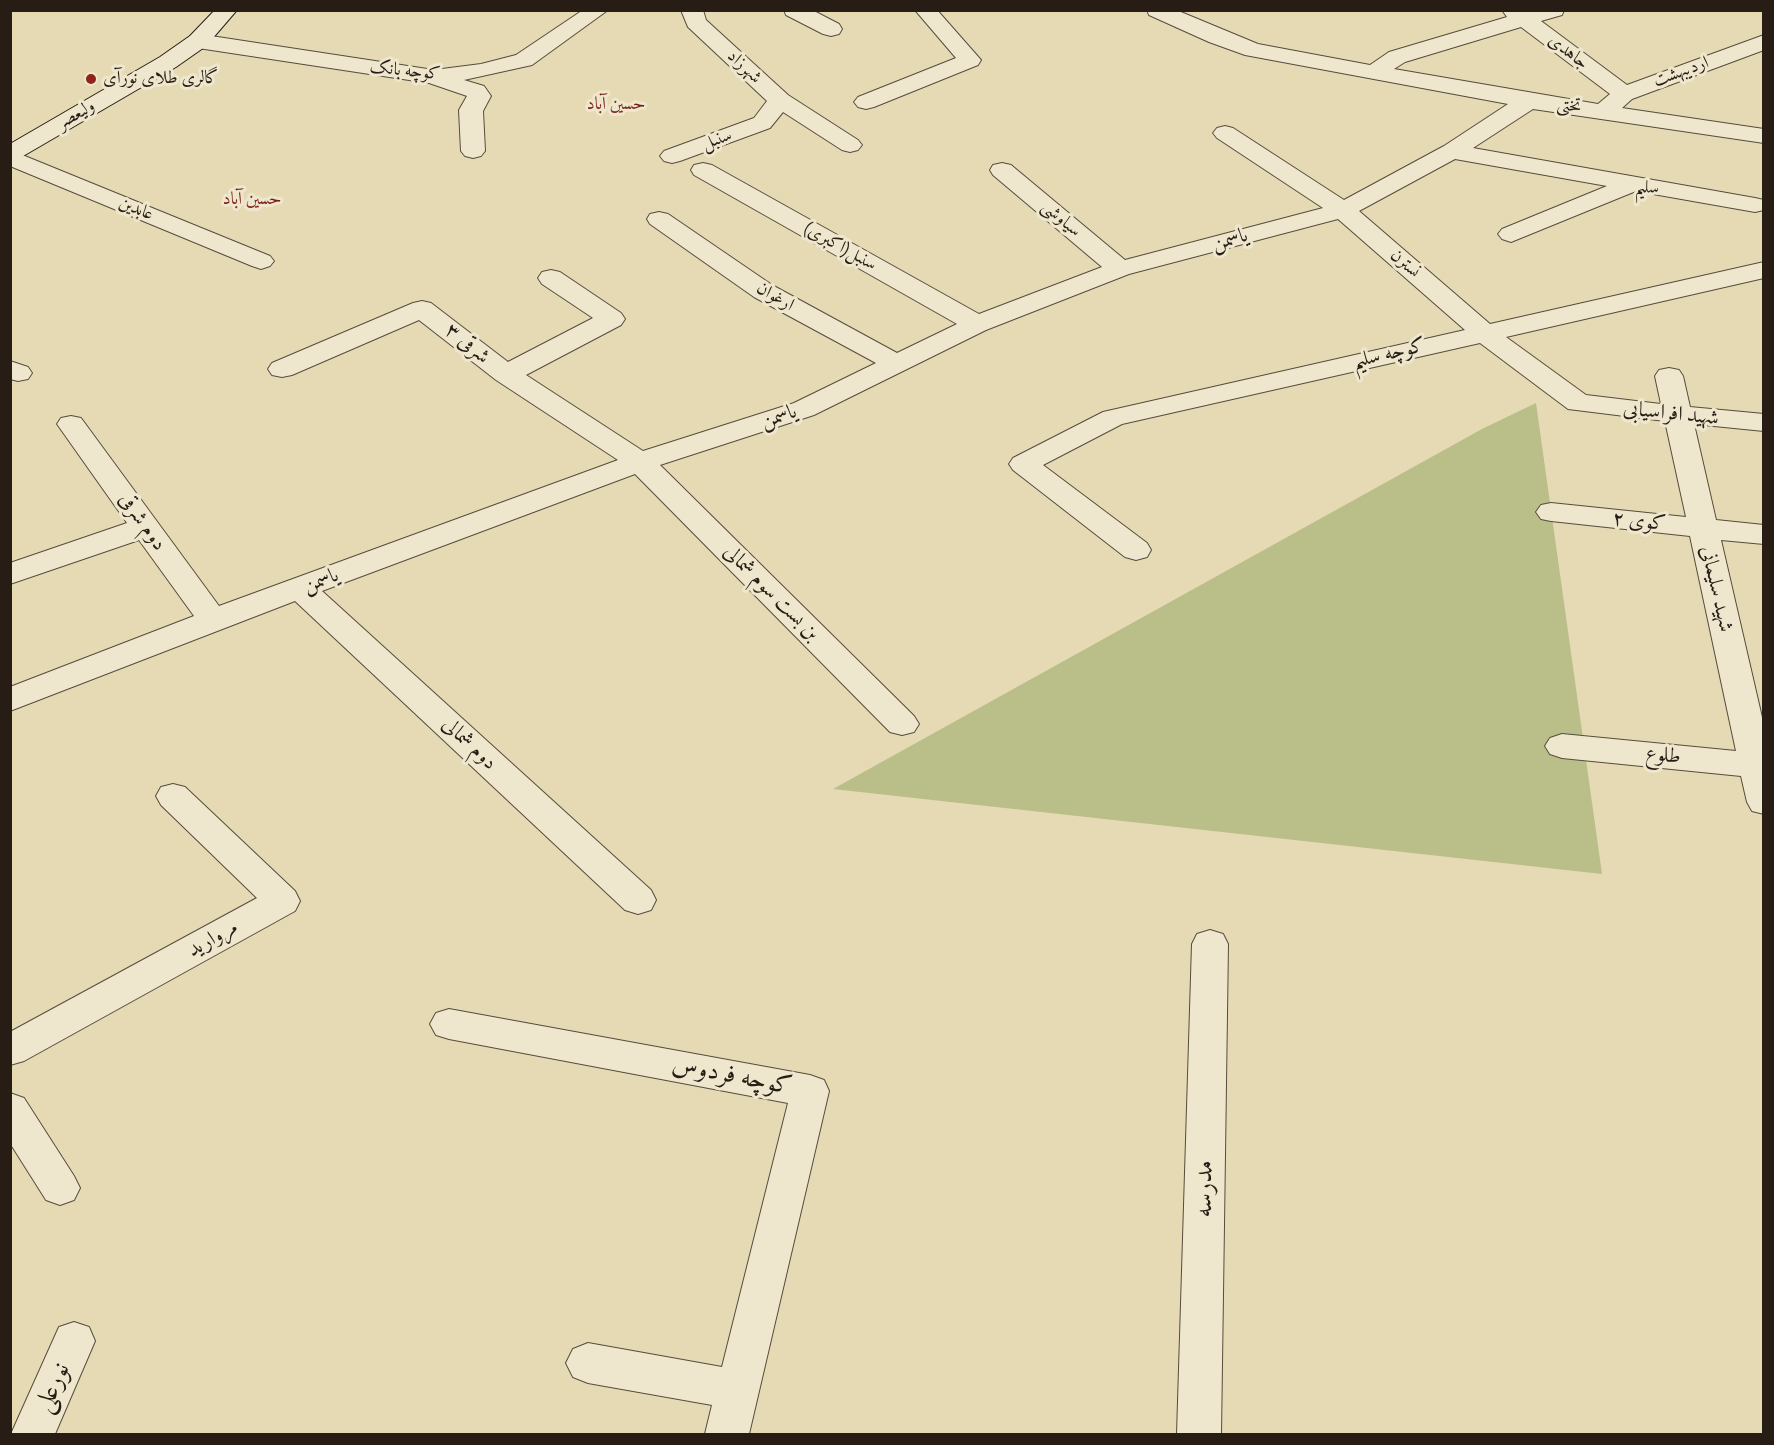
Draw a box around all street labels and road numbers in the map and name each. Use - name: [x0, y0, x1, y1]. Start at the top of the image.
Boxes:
- street label: جاهدی: [1543, 30, 1593, 74]
- street label: شهرزاد: [722, 46, 766, 88]
- street label: اردیبهشت: [1650, 52, 1712, 92]
- street label: کوچه بانک: [369, 57, 441, 85]
- street label: تختی: [1555, 94, 1583, 118]
- street label: ولیعصر: [53, 96, 99, 134]
- street label: سنبل: [699, 125, 735, 155]
- street label: سلیم: [1634, 176, 1660, 200]
- street label: عابدین: [115, 192, 157, 226]
- street label: سیاوشی: [1037, 196, 1085, 242]
- street label: سنبل(اکبری): [800, 218, 880, 276]
- street label: یاسمن: [1209, 223, 1251, 257]
- street label: نسترن: [1385, 245, 1425, 283]
- street label: ارغوان: [752, 278, 798, 316]
- street label: ۳ شرقی: [439, 318, 495, 370]
- street label: کوچه سلیم: [1350, 333, 1428, 375]
- street label: شهید افراسیابی: [1622, 396, 1720, 432]
- street label: یاسمن: [758, 399, 800, 435]
- street label: دوم شرقی: [113, 488, 171, 556]
- street label: کوی ۲: [1611, 507, 1667, 537]
- street label: بن بست سوم شمالی: [718, 540, 824, 646]
- street label: شهید سلیمانی: [1694, 544, 1738, 634]
- street label: یاسمن: [300, 563, 342, 599]
- street label: دوم شمالی: [436, 712, 502, 776]
- street label: طلوع: [1644, 742, 1682, 770]
- street label: مروارید: [183, 915, 243, 963]
- street label: کوچه فردوس: [669, 1049, 795, 1103]
- street label: مدرسه: [1189, 1160, 1221, 1218]
- street label: نورعلی: [28, 1358, 78, 1418]

